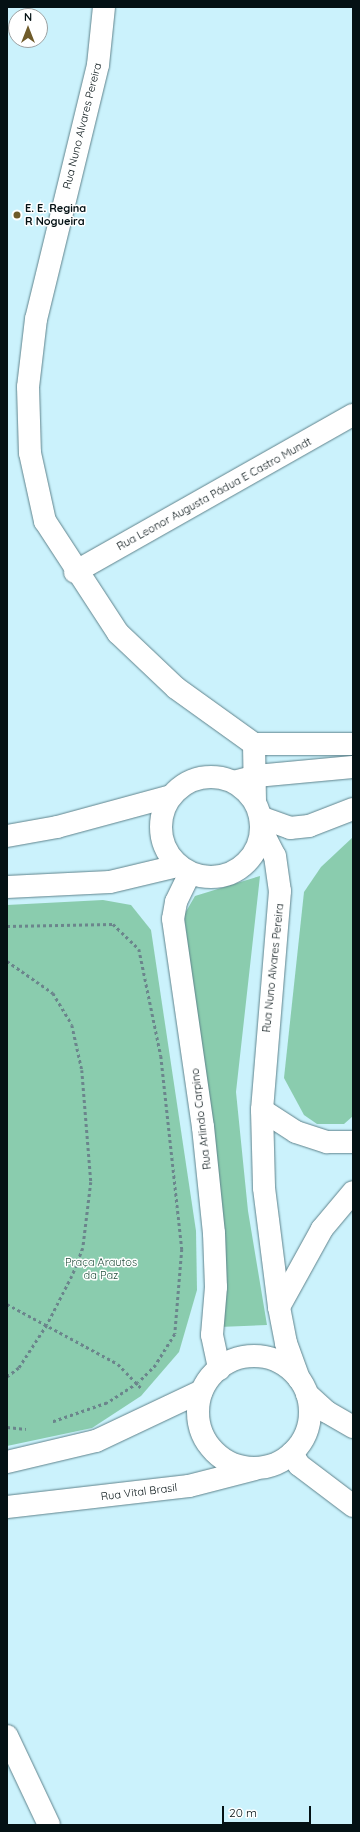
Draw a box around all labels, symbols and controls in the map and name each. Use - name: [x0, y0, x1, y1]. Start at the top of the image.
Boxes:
- north arrow: [8, 8, 48, 48]
- text: N: [24, 10, 32, 24]
- street label: Rua Nuno Alvares Pereira: [60, 62, 104, 190]
- place label: E. E. Regina R Nogueira: [25, 202, 86, 228]
- marker: E. E. Regina R Nogueira: [12, 210, 22, 220]
- street label: Rua Leonor Augusta Pádua E Castro Mundt: [114, 435, 314, 553]
- street label: Rua Nuno Alvares Pereira: [260, 903, 286, 1033]
- street label: Rua Arlindo Carpino: [188, 1067, 214, 1171]
- park label: Praça Arautos da Paz: [65, 1256, 137, 1282]
- street label: Rua Vital Brasil: [100, 1481, 178, 1503]
- scale bar: [224, 1798, 313, 1824]
- text: 20 m: [229, 1805, 257, 1820]

